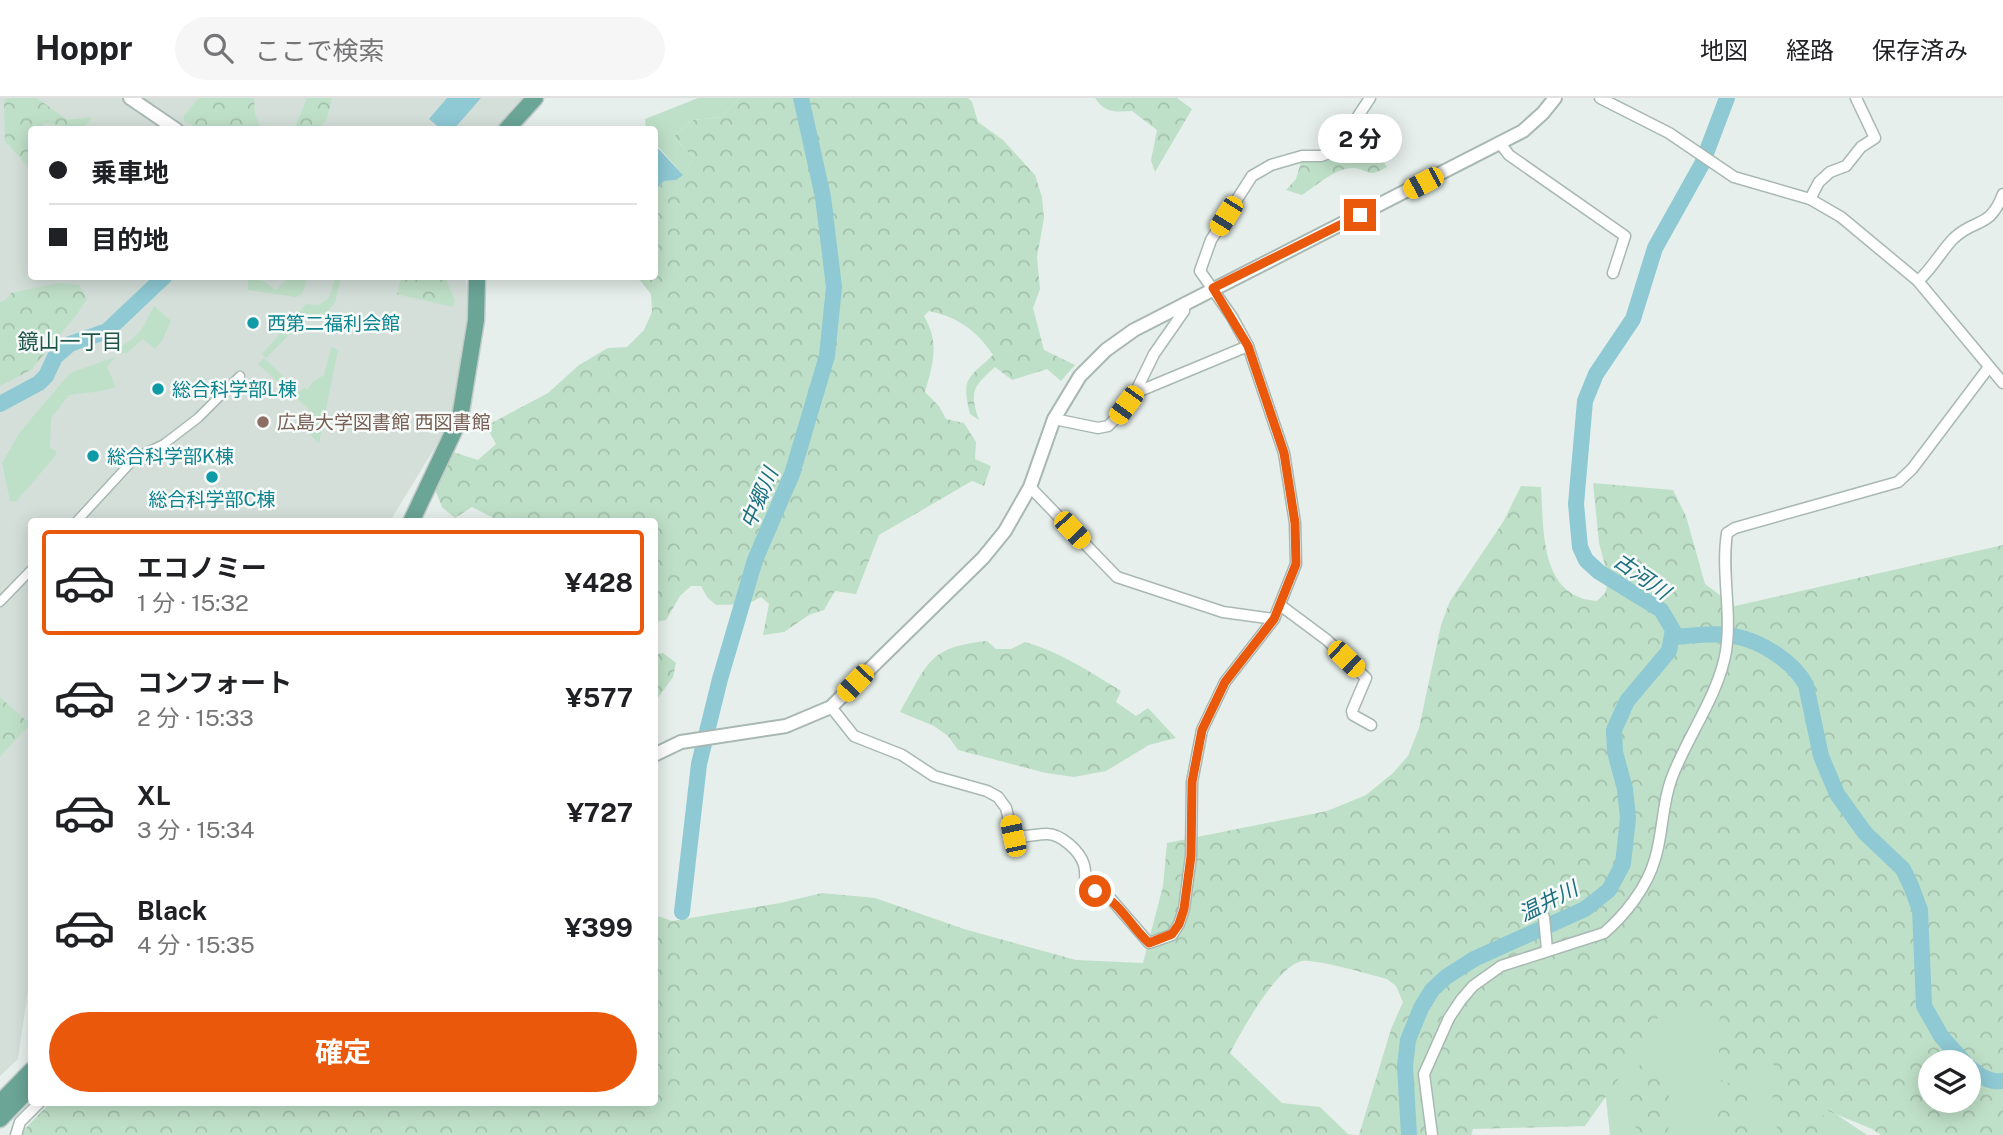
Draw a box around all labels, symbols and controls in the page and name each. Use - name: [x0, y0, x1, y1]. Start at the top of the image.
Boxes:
- search box: [175, 17, 665, 80]
- text: Hoppr: [35, 29, 133, 67]
- icon: search: [199, 29, 237, 67]
- text: ここで検索: [255, 35, 385, 66]
- text: 地図: [1700, 36, 1748, 64]
- text: 経路: [1786, 36, 1834, 64]
- text: 保存済み: [1872, 36, 1968, 64]
- callout: 2 分: [1318, 114, 1402, 162]
- text: 2 分: [1339, 125, 1381, 152]
- text: 乗車地: [91, 157, 169, 188]
- car: [1400, 164, 1447, 202]
- car: [1206, 193, 1247, 239]
- route end: [1344, 199, 1376, 231]
- text: 目的地: [91, 224, 169, 255]
- place label: 西第二福利会館: [267, 312, 400, 334]
- marker: 西第二福利会館: [245, 315, 261, 331]
- district label: 鏡山一丁目: [18, 329, 123, 354]
- place label: 総合科学部L棟: [172, 378, 297, 400]
- marker: 総合科学部L棟: [150, 381, 166, 397]
- car: [1106, 382, 1147, 428]
- place label: 広島大学図書館 西図書館: [277, 411, 491, 433]
- marker: 広島大学図書館 西図書館: [255, 414, 271, 430]
- place label: 総合科学部K棟: [107, 445, 234, 467]
- marker: 総合科学部K棟: [85, 448, 101, 464]
- water label: 中郷川: [735, 462, 784, 532]
- marker: 総合科学部C棟: [204, 469, 220, 485]
- place label: 総合科学部C棟: [148, 488, 276, 510]
- car: [1050, 507, 1095, 553]
- water label: 古河川: [1609, 548, 1677, 605]
- icon: car: [53, 551, 116, 614]
- text: エコノミー: [137, 552, 267, 583]
- text: ¥428: [565, 567, 633, 598]
- text: 1 分 · 15:32: [137, 589, 249, 616]
- car: [1324, 637, 1369, 681]
- car: [833, 661, 878, 705]
- icon: car: [53, 666, 116, 729]
- text: コンフォート: [137, 667, 292, 698]
- text: ¥577: [566, 682, 633, 713]
- text: 2 分 · 15:33: [137, 704, 254, 731]
- text: XL: [137, 780, 171, 811]
- icon: car: [53, 781, 116, 844]
- text: ¥727: [567, 797, 633, 828]
- car: [999, 813, 1028, 859]
- text: 3 分 · 15:34: [137, 816, 255, 843]
- route start: [1079, 875, 1111, 907]
- water label: 温井川: [1514, 875, 1584, 926]
- text: Black: [137, 895, 207, 926]
- icon: car: [53, 896, 116, 959]
- text: ¥399: [564, 912, 633, 943]
- text: 4 分 · 15:35: [137, 931, 255, 958]
- button: 確定: [49, 1012, 637, 1092]
- map controls: [1918, 1050, 1981, 1113]
- button: layers: [1918, 1050, 1981, 1113]

